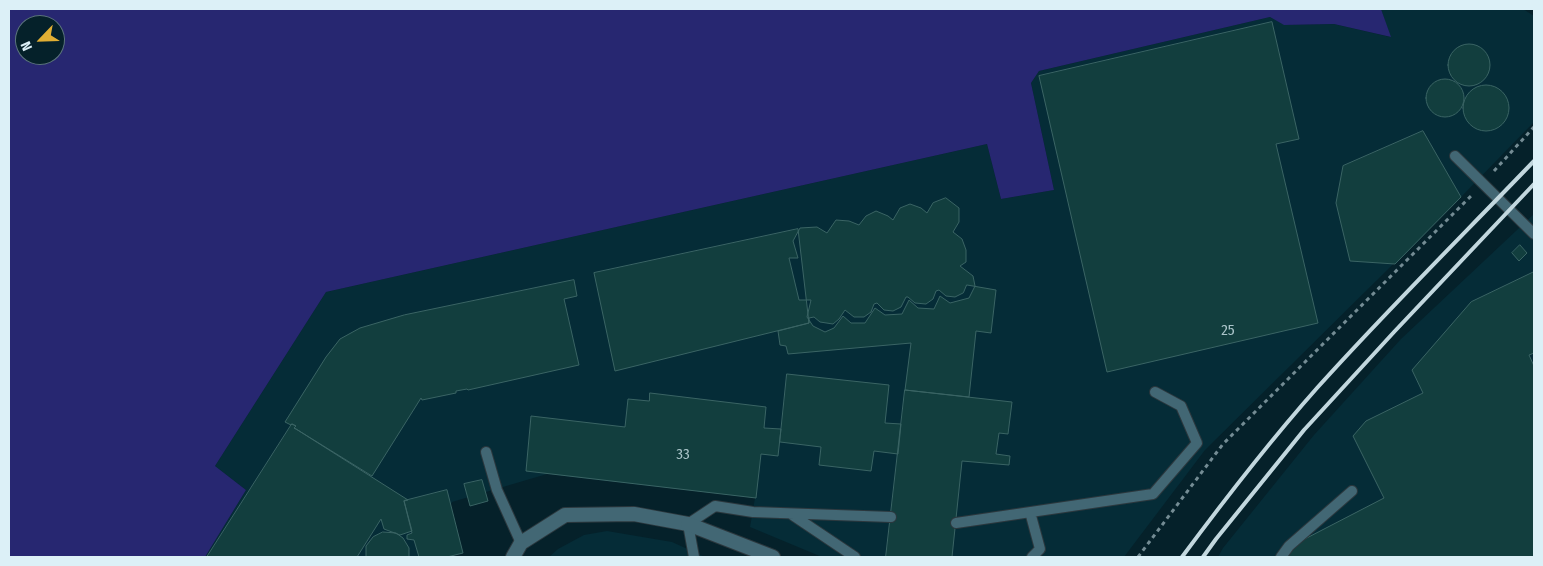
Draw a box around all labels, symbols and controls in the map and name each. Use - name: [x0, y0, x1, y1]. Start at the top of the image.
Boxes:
- north arrow: [15, 15, 65, 65]
- text: N: [17, 39, 36, 53]
- house number: 25: [1221, 322, 1235, 340]
- house number: 33: [676, 446, 690, 464]

